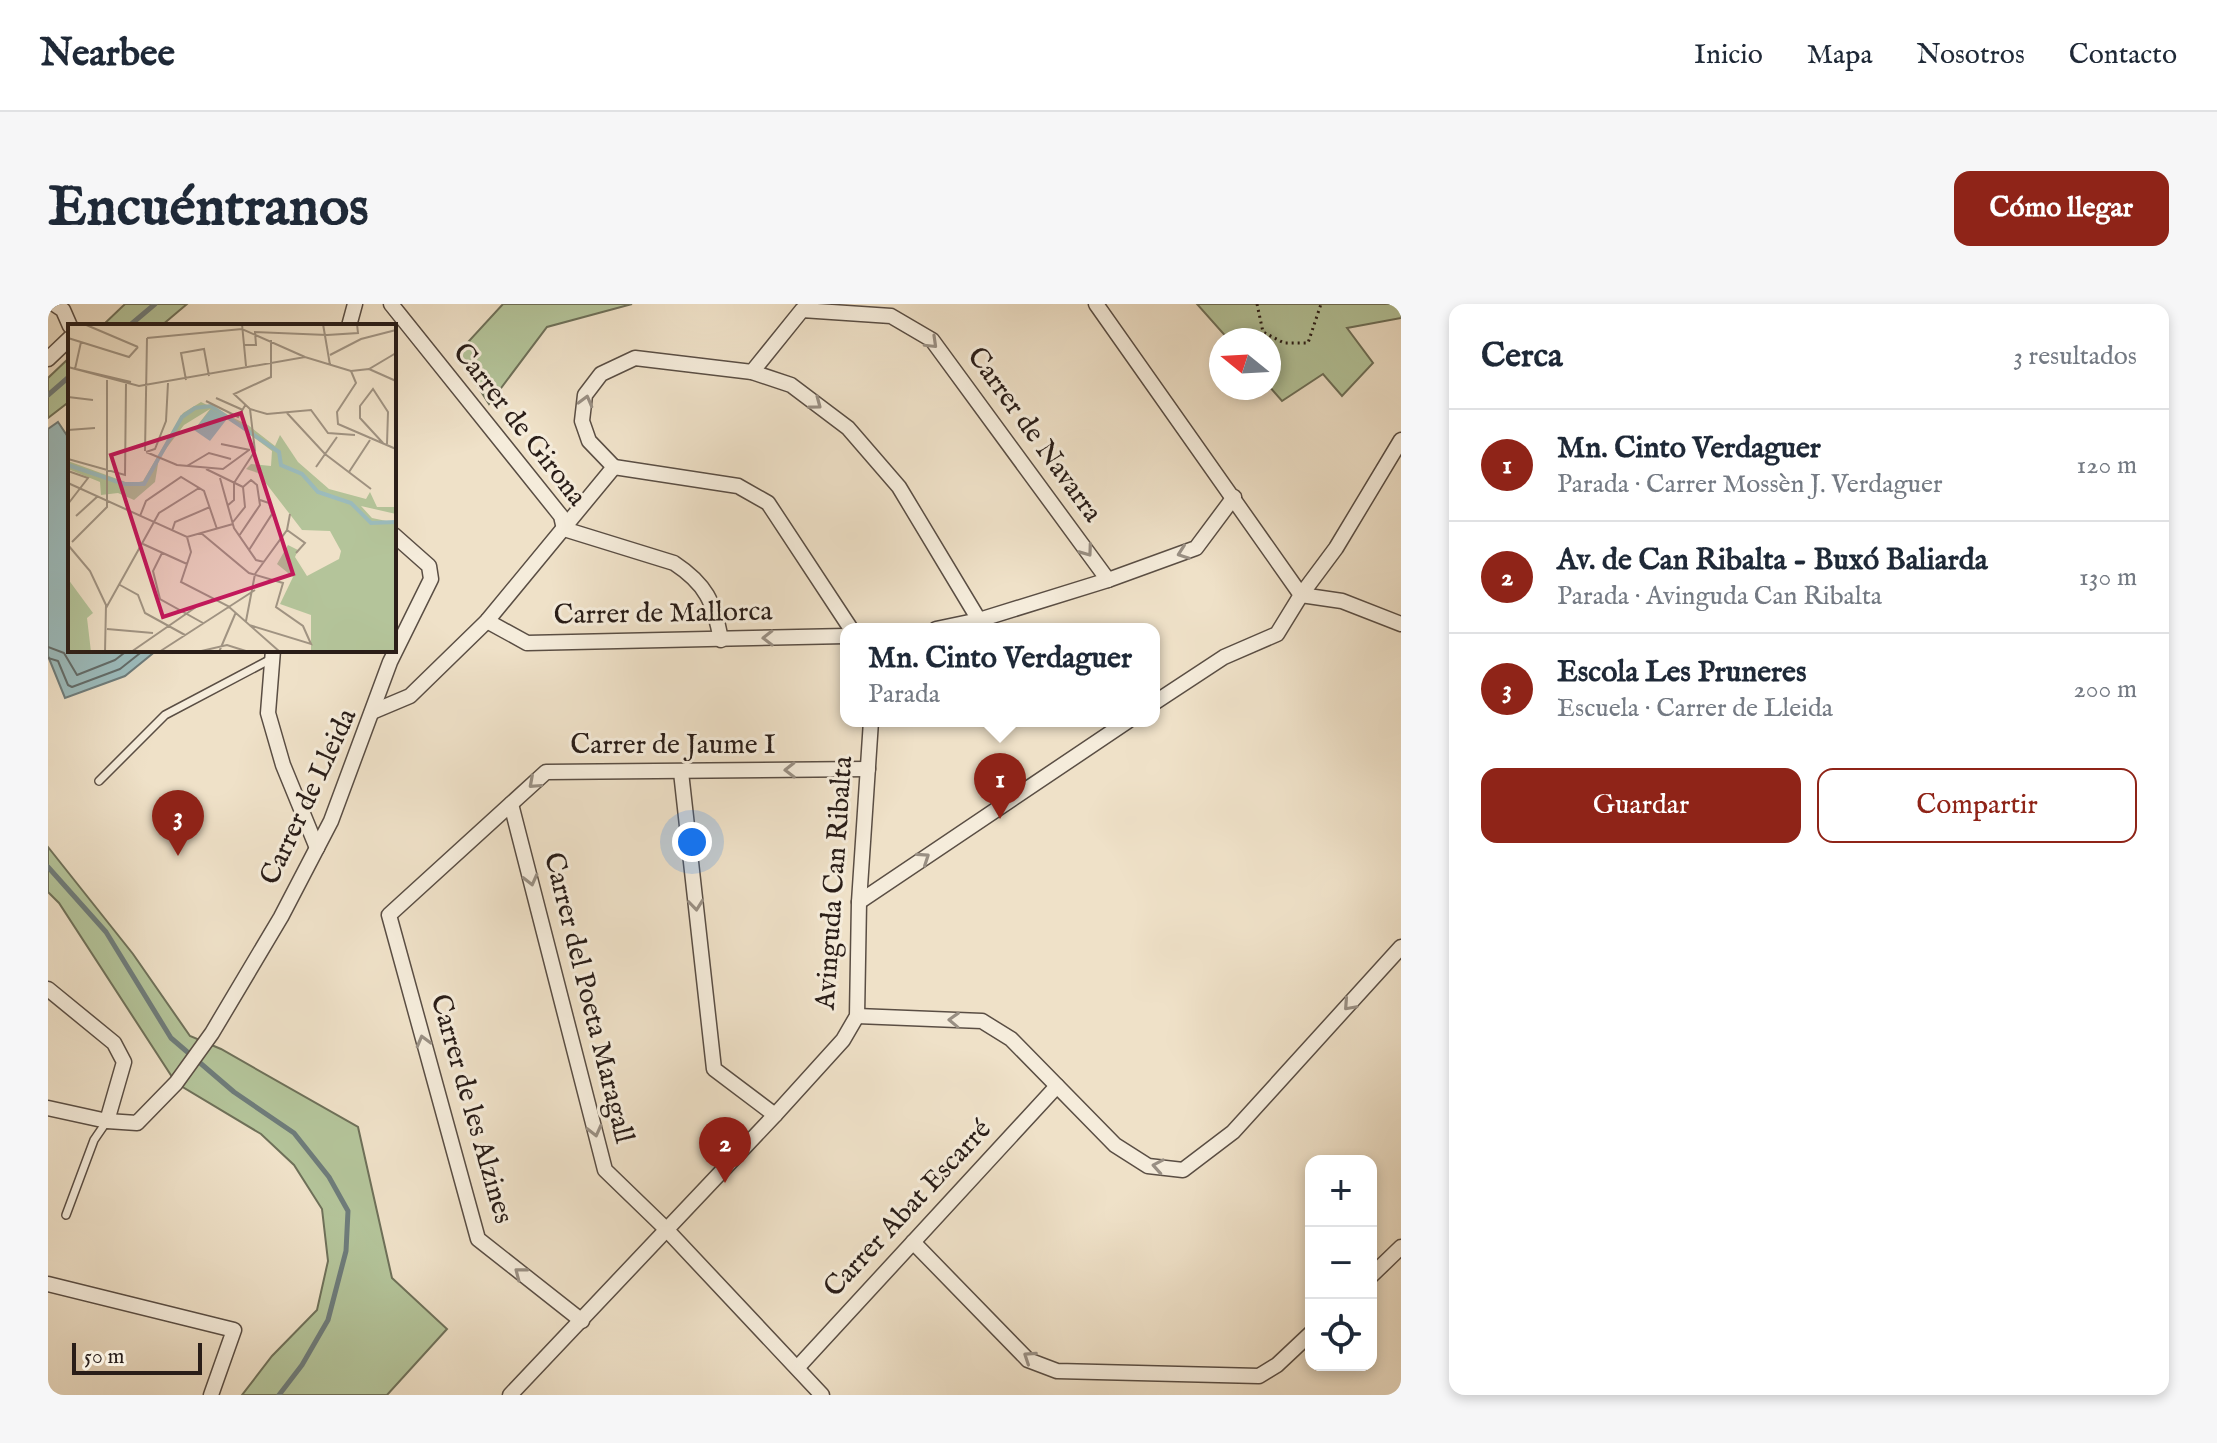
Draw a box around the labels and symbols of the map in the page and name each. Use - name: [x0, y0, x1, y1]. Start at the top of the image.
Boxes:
- inset map: [68, 324, 396, 652]
- north arrow: [1209, 328, 1281, 400]
- one-way arrow: [923, 334, 937, 349]
- street label: Carrer de Girona: [444, 336, 594, 514]
- street label: Carrer de Navarra: [959, 341, 1110, 530]
- one-way arrow: [807, 394, 822, 408]
- one-way arrow: [577, 395, 594, 408]
- one-way arrow: [1077, 543, 1092, 557]
- one-way arrow: [1176, 543, 1190, 560]
- street label: Carrer de Mallorca: [553, 595, 774, 633]
- one-way arrow: [761, 630, 774, 647]
- street label: Carrer de Lleida: [253, 702, 365, 891]
- street label: Carrer de Jaume I: [570, 728, 776, 763]
- pin: 1: [974, 753, 1026, 819]
- street label: Avinguda Can Ribalta: [809, 754, 861, 1012]
- one-way arrow: [783, 762, 796, 779]
- one-way arrow: [529, 774, 544, 788]
- pin: 3: [152, 790, 204, 856]
- your location: [672, 822, 712, 862]
- street label: Carrer del Poeta Maragall: [535, 849, 641, 1147]
- one-way arrow: [916, 853, 930, 868]
- one-way arrow: [521, 872, 538, 886]
- one-way arrow: [687, 899, 704, 912]
- street label: Carrer de les Alzines: [422, 990, 520, 1228]
- one-way arrow: [1344, 995, 1358, 1010]
- one-way arrow: [947, 1011, 960, 1028]
- one-way arrow: [416, 1034, 433, 1048]
- street label: Carrer Abat Escarré: [817, 1113, 999, 1305]
- pin: 2: [699, 1117, 751, 1183]
- one-way arrow: [586, 1124, 603, 1138]
- one-way arrow: [1151, 1158, 1165, 1175]
- one-way arrow: [514, 1268, 529, 1282]
- scale bar: [72, 1339, 202, 1375]
- one-way arrow: [1023, 1352, 1037, 1367]

